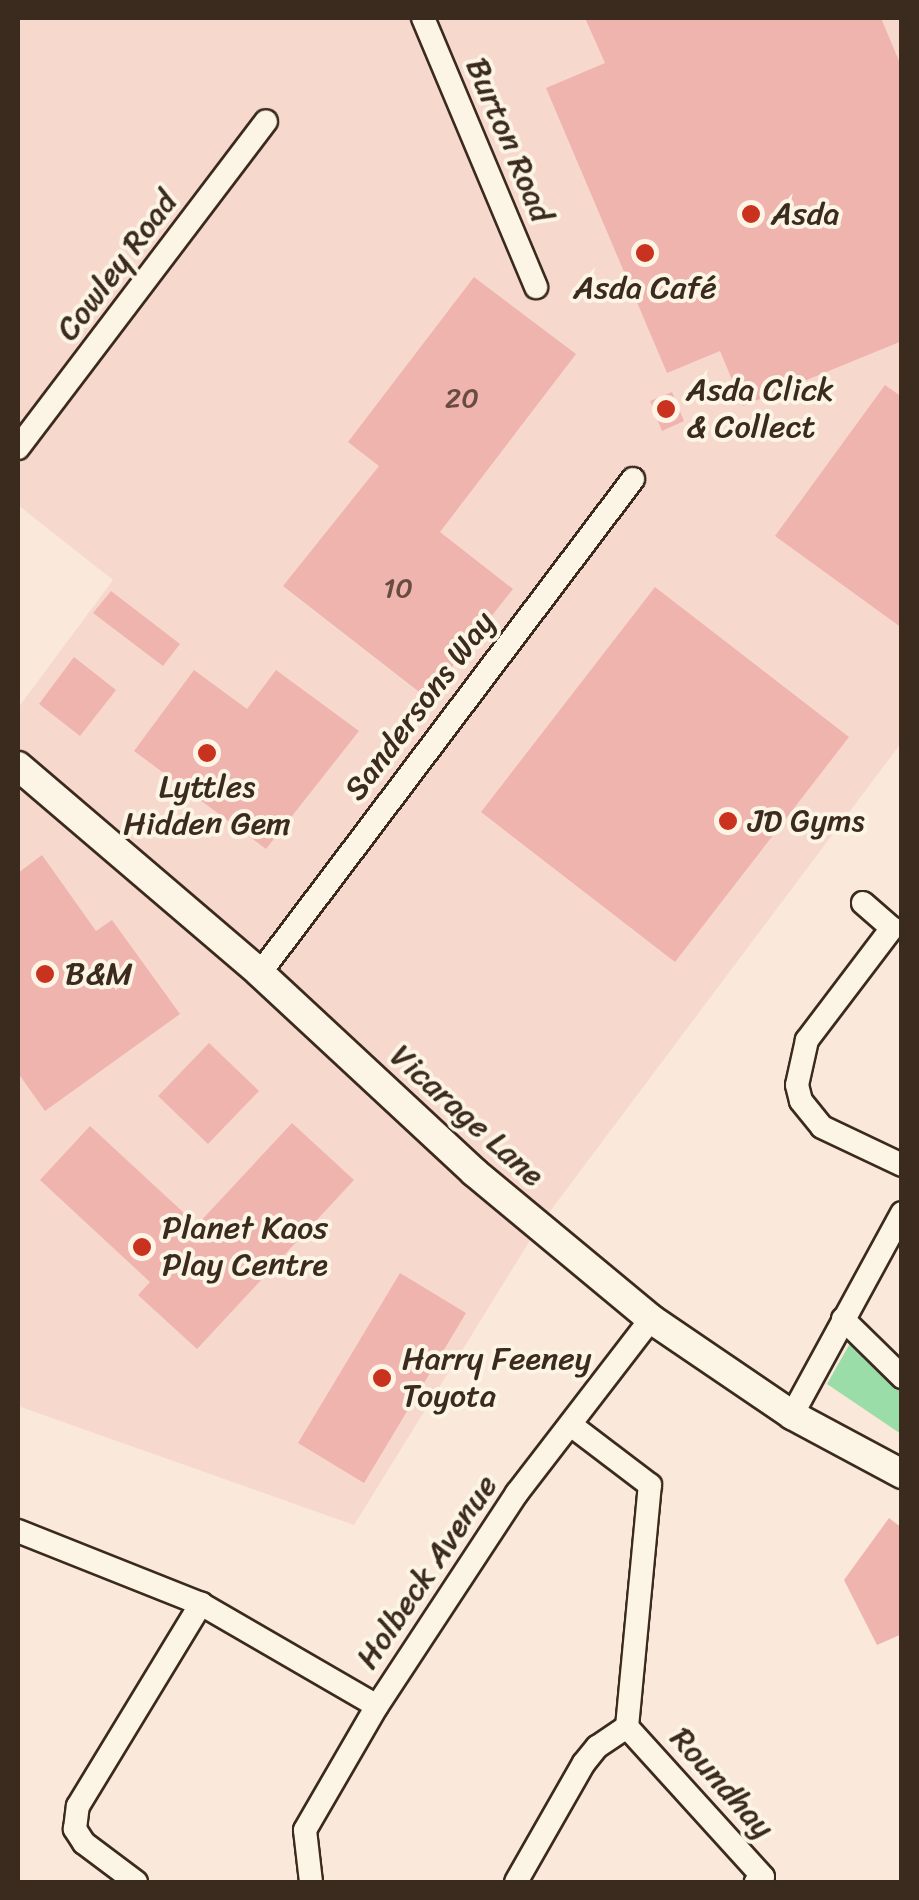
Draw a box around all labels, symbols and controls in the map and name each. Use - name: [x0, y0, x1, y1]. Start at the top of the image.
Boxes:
- street label: Burton Road: [457, 52, 561, 228]
- street label: Cowley Road: [48, 184, 186, 348]
- place label: Asda: [771, 195, 840, 233]
- marker: Asda: [740, 203, 762, 225]
- marker: Asda Café: [634, 242, 656, 264]
- place label: Asda Café: [573, 269, 717, 307]
- place label: Asda Click & Collect: [686, 372, 834, 447]
- house number: 20: [445, 381, 479, 415]
- marker: Asda Click & Collect: [655, 398, 677, 420]
- house number: 10: [383, 571, 413, 605]
- street label: Sandersons Way: [337, 604, 503, 808]
- marker: Lyttles Hidden Gem: [196, 742, 218, 764]
- place label: Lyttles Hidden Gem: [123, 769, 291, 844]
- place label: JD Gyms: [748, 802, 865, 840]
- marker: JD Gyms: [717, 810, 739, 832]
- place label: B&M: [65, 955, 133, 993]
- marker: B&M: [34, 963, 56, 985]
- street label: Vicarage Lane: [382, 1037, 552, 1195]
- place label: Planet Kaos Play Centre: [162, 1210, 329, 1285]
- marker: Planet Kaos Play Centre: [131, 1236, 153, 1258]
- place label: Harry Feeney Toyota: [402, 1341, 591, 1416]
- marker: Harry Feeney Toyota: [371, 1367, 393, 1389]
- street label: Holbeck Avenue: [348, 1468, 506, 1676]
- street label: Roundhay: [662, 1719, 782, 1847]

